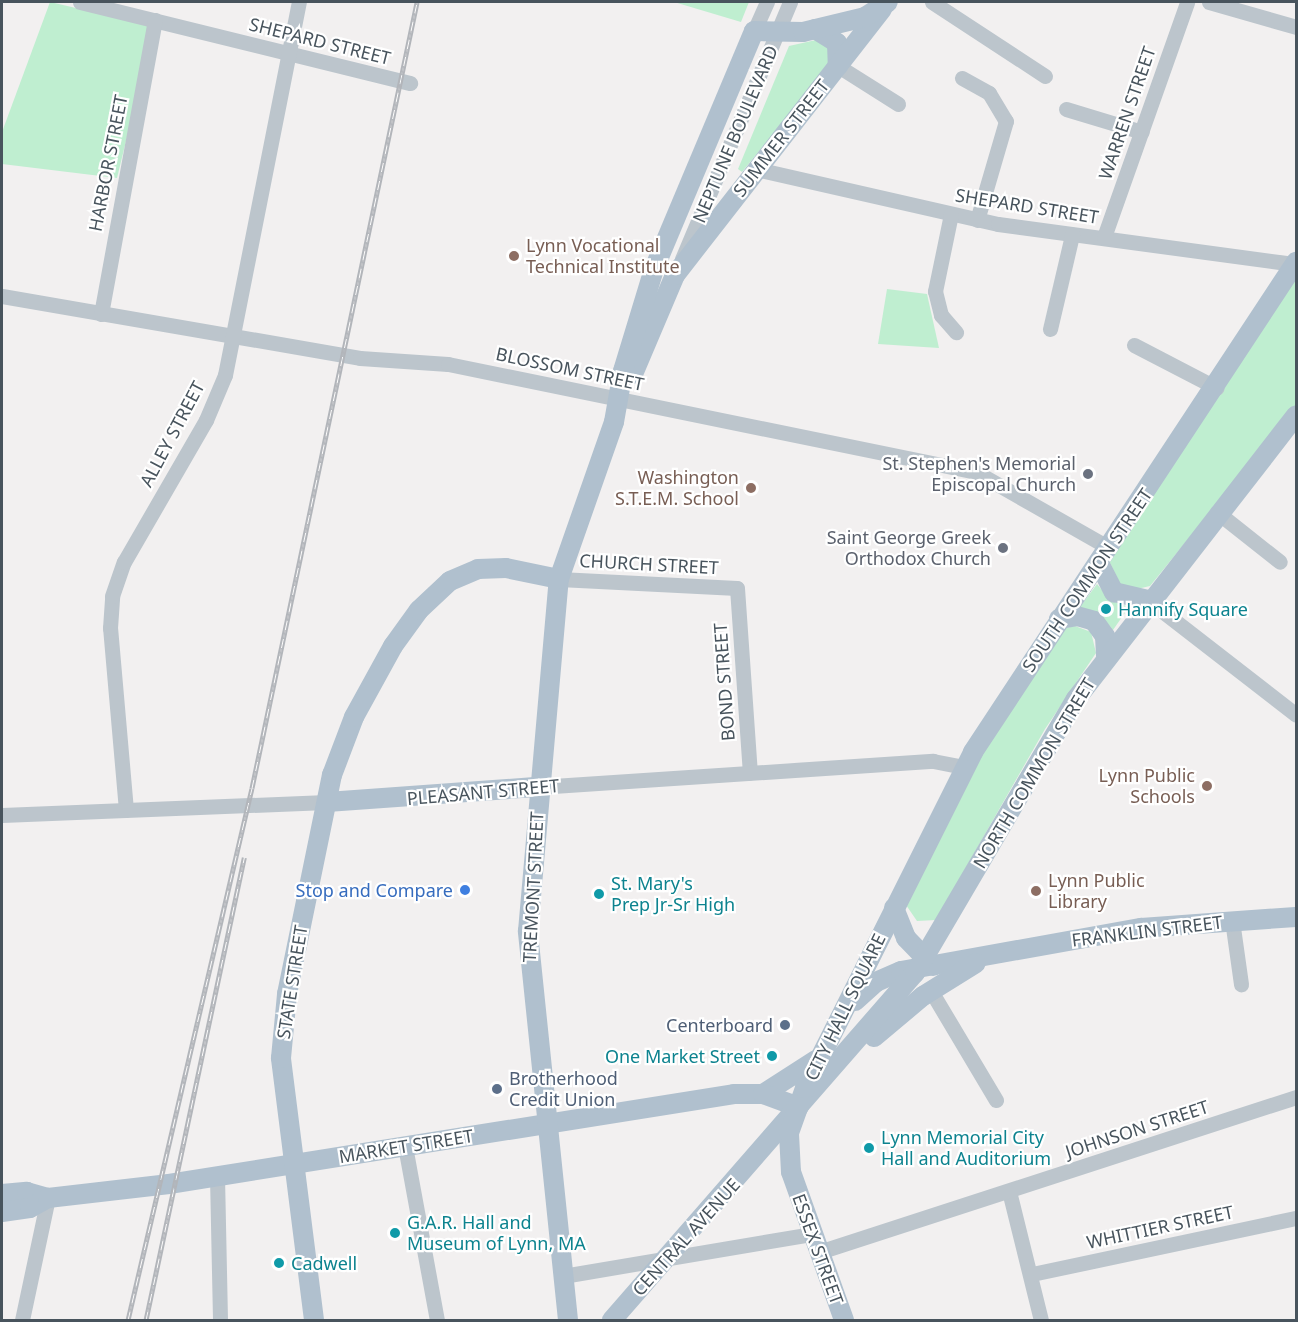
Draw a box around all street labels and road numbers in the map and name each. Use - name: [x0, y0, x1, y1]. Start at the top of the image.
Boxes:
- street label: SHEPARD STREET: [247, 13, 393, 69]
- street label: NEPTUNE BOULEVARD: [688, 42, 782, 226]
- street label: WARREN STREET: [1094, 44, 1160, 182]
- street label: SUMMER STREET: [729, 75, 833, 201]
- street label: HARBOR STREET: [84, 93, 132, 233]
- street label: SHEPARD STREET: [954, 184, 1100, 228]
- street label: BLOSSOM STREET: [494, 343, 646, 395]
- street label: ALLEY STREET: [135, 378, 209, 490]
- street label: SOUTH COMMON STREET: [1018, 484, 1156, 676]
- street label: CHURCH STREET: [579, 550, 719, 578]
- street label: BOND STREET: [709, 622, 739, 742]
- street label: NORTH COMMON STREET: [969, 674, 1099, 872]
- street label: PLEASANT STREET: [406, 775, 560, 809]
- street label: TREMONT STREET: [518, 811, 548, 963]
- street label: FRANKLIN STREET: [1070, 911, 1224, 951]
- street label: STATE STREET: [272, 924, 312, 1040]
- street label: CITY HALL SQUARE: [800, 930, 890, 1084]
- street label: JOHNSON STREET: [1063, 1096, 1211, 1162]
- street label: MARKET STREET: [337, 1125, 475, 1167]
- street label: CENTRAL AVENUE: [628, 1174, 744, 1300]
- street label: ESSEX STREET: [788, 1191, 848, 1307]
- street label: WHITTIER STREET: [1085, 1201, 1235, 1253]

